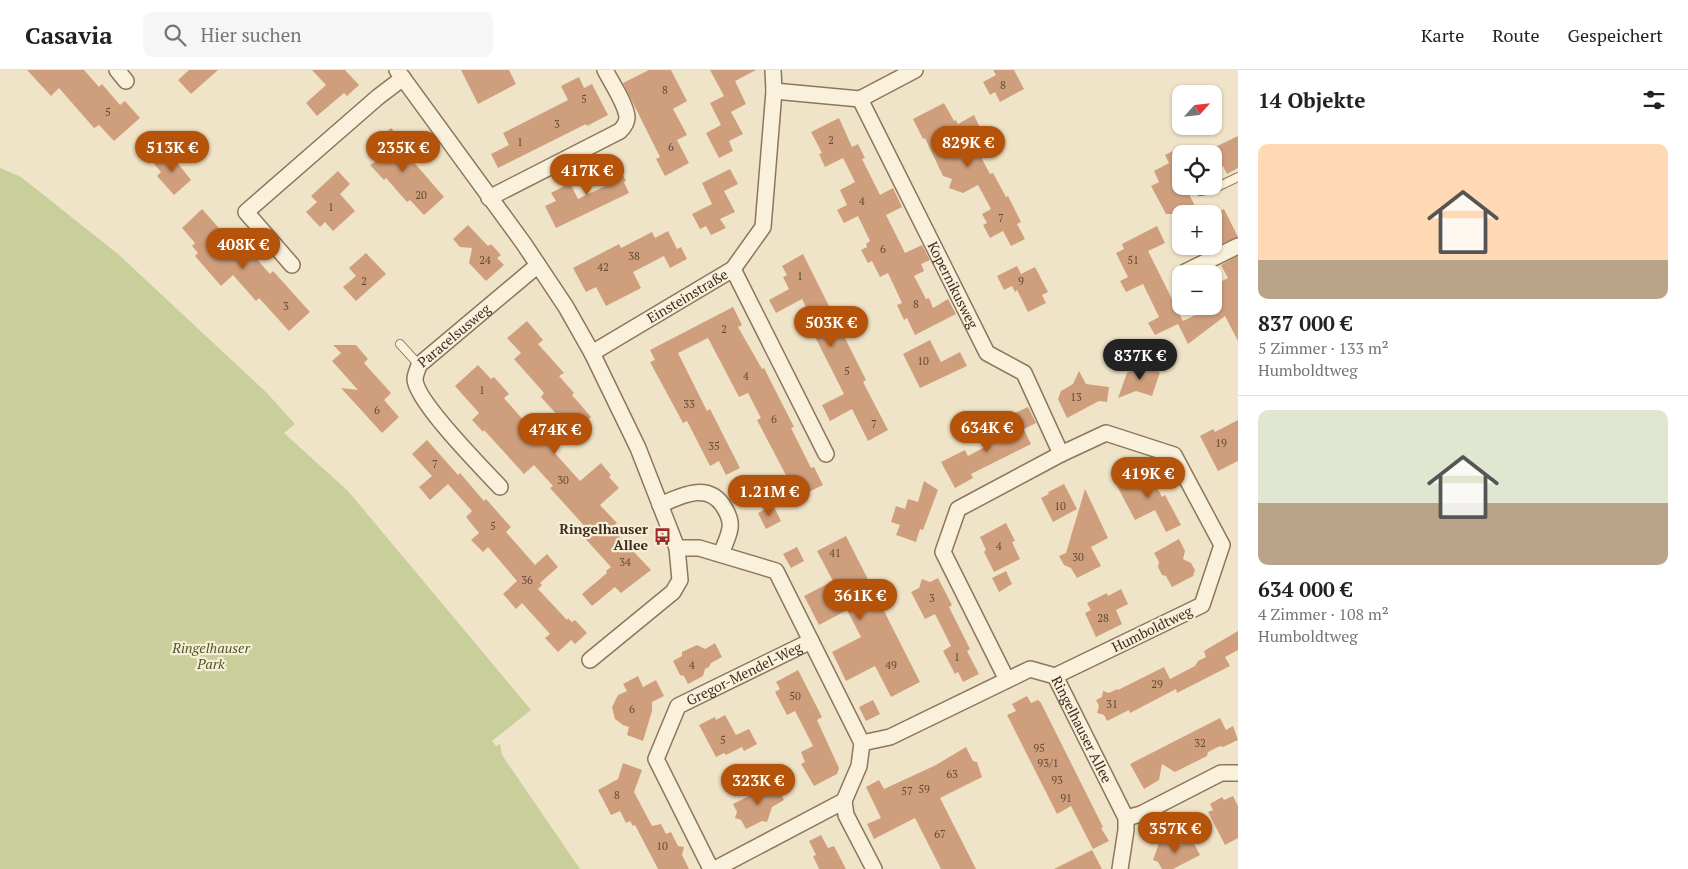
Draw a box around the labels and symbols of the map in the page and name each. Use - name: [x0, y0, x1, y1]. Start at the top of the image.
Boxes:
- house number: 8: [1000, 78, 1006, 92]
- house number: 8: [662, 83, 668, 97]
- north arrow: [1172, 85, 1222, 135]
- house number: 5: [581, 92, 587, 106]
- house number: 5: [105, 105, 111, 119]
- house number: 3: [554, 117, 560, 131]
- pin: 829K €: [927, 126, 1009, 168]
- pin: 513K €: [131, 131, 213, 173]
- pin: 235K €: [362, 131, 444, 173]
- house number: 2: [828, 133, 834, 147]
- house number: 1: [517, 135, 523, 149]
- house number: 6: [668, 140, 674, 154]
- pin: 417K €: [546, 154, 628, 196]
- house number: 20: [415, 188, 427, 202]
- house number: 4: [859, 194, 865, 208]
- house number: 1: [328, 200, 334, 214]
- house number: 7: [998, 211, 1004, 225]
- pin: 408K €: [202, 228, 284, 270]
- street label: Kopernikusweg: [924, 238, 983, 332]
- house number: 6: [880, 242, 886, 256]
- house number: 38: [628, 249, 640, 263]
- house number: 24: [479, 253, 491, 267]
- house number: 51: [1127, 253, 1139, 267]
- house number: 42: [597, 260, 609, 274]
- street label: Einsteinstraße: [643, 264, 731, 327]
- house number: 1: [797, 269, 803, 283]
- house number: 2: [361, 274, 367, 288]
- house number: 9: [1018, 274, 1024, 288]
- house number: 8: [913, 297, 919, 311]
- house number: 3: [283, 299, 289, 313]
- street label: Paracelsusweg: [413, 299, 495, 371]
- pin: 503K €: [790, 306, 872, 348]
- house number: 2: [721, 322, 727, 336]
- pin: 837K €: [1099, 338, 1181, 381]
- house number: 10: [917, 354, 929, 368]
- house number: 5: [844, 364, 850, 378]
- house number: 4: [743, 369, 749, 383]
- house number: 1: [479, 383, 485, 397]
- house number: 13: [1070, 390, 1082, 404]
- house number: 33: [683, 397, 695, 411]
- house number: 6: [374, 403, 380, 417]
- pin: 634K €: [946, 410, 1028, 453]
- pin: 474K €: [514, 412, 596, 455]
- house number: 6: [771, 412, 777, 426]
- house number: 7: [871, 417, 877, 431]
- house number: 19: [1215, 436, 1227, 450]
- house number: 35: [708, 439, 720, 453]
- pin: 419K €: [1107, 456, 1189, 499]
- house number: 7: [432, 457, 438, 471]
- house number: 30: [557, 473, 569, 487]
- pin: 1.21M €: [723, 474, 815, 517]
- house number: 10: [1054, 499, 1066, 513]
- house number: 5: [490, 519, 496, 533]
- place label: Ringelhauser Allee: [559, 519, 648, 554]
- bus stop icon: Ringelhauser Allee: [652, 527, 672, 547]
- house number: 4: [996, 539, 1002, 553]
- house number: 41: [829, 546, 841, 560]
- house number: 30: [1072, 550, 1084, 564]
- house number: 34: [619, 555, 631, 569]
- house number: 36: [521, 573, 533, 587]
- pin: 361K €: [819, 578, 901, 621]
- house number: 3: [929, 591, 935, 605]
- street label: Humboldtweg: [1108, 601, 1196, 656]
- house number: 28: [1097, 611, 1109, 625]
- street label: Gregor-Mendel-Weg: [683, 637, 805, 710]
- park label: Ringelhauser Park: [171, 638, 250, 673]
- house number: 1: [954, 650, 960, 664]
- house number: 4: [689, 658, 695, 672]
- house number: 49: [885, 658, 897, 672]
- street label: Ringelhauser Allee: [1047, 673, 1117, 786]
- house number: 29: [1151, 677, 1163, 691]
- house number: 50: [789, 689, 801, 703]
- house number: 31: [1106, 697, 1118, 711]
- house number: 6: [629, 702, 635, 716]
- house number: 5: [720, 733, 726, 747]
- house number: 32: [1194, 736, 1206, 750]
- house number: 95: [1033, 741, 1045, 755]
- house number: 93/1: [1037, 756, 1059, 770]
- pin: 323K €: [717, 764, 799, 806]
- house number: 63: [946, 767, 958, 781]
- house number: 93: [1051, 773, 1063, 787]
- house number: 59: [918, 782, 930, 796]
- house number: 57: [901, 784, 913, 798]
- house number: 8: [614, 788, 620, 802]
- house number: 91: [1060, 791, 1072, 805]
- pin: 357K €: [1134, 812, 1216, 854]
- house number: 67: [934, 827, 946, 841]
- house number: 10: [656, 839, 668, 853]

